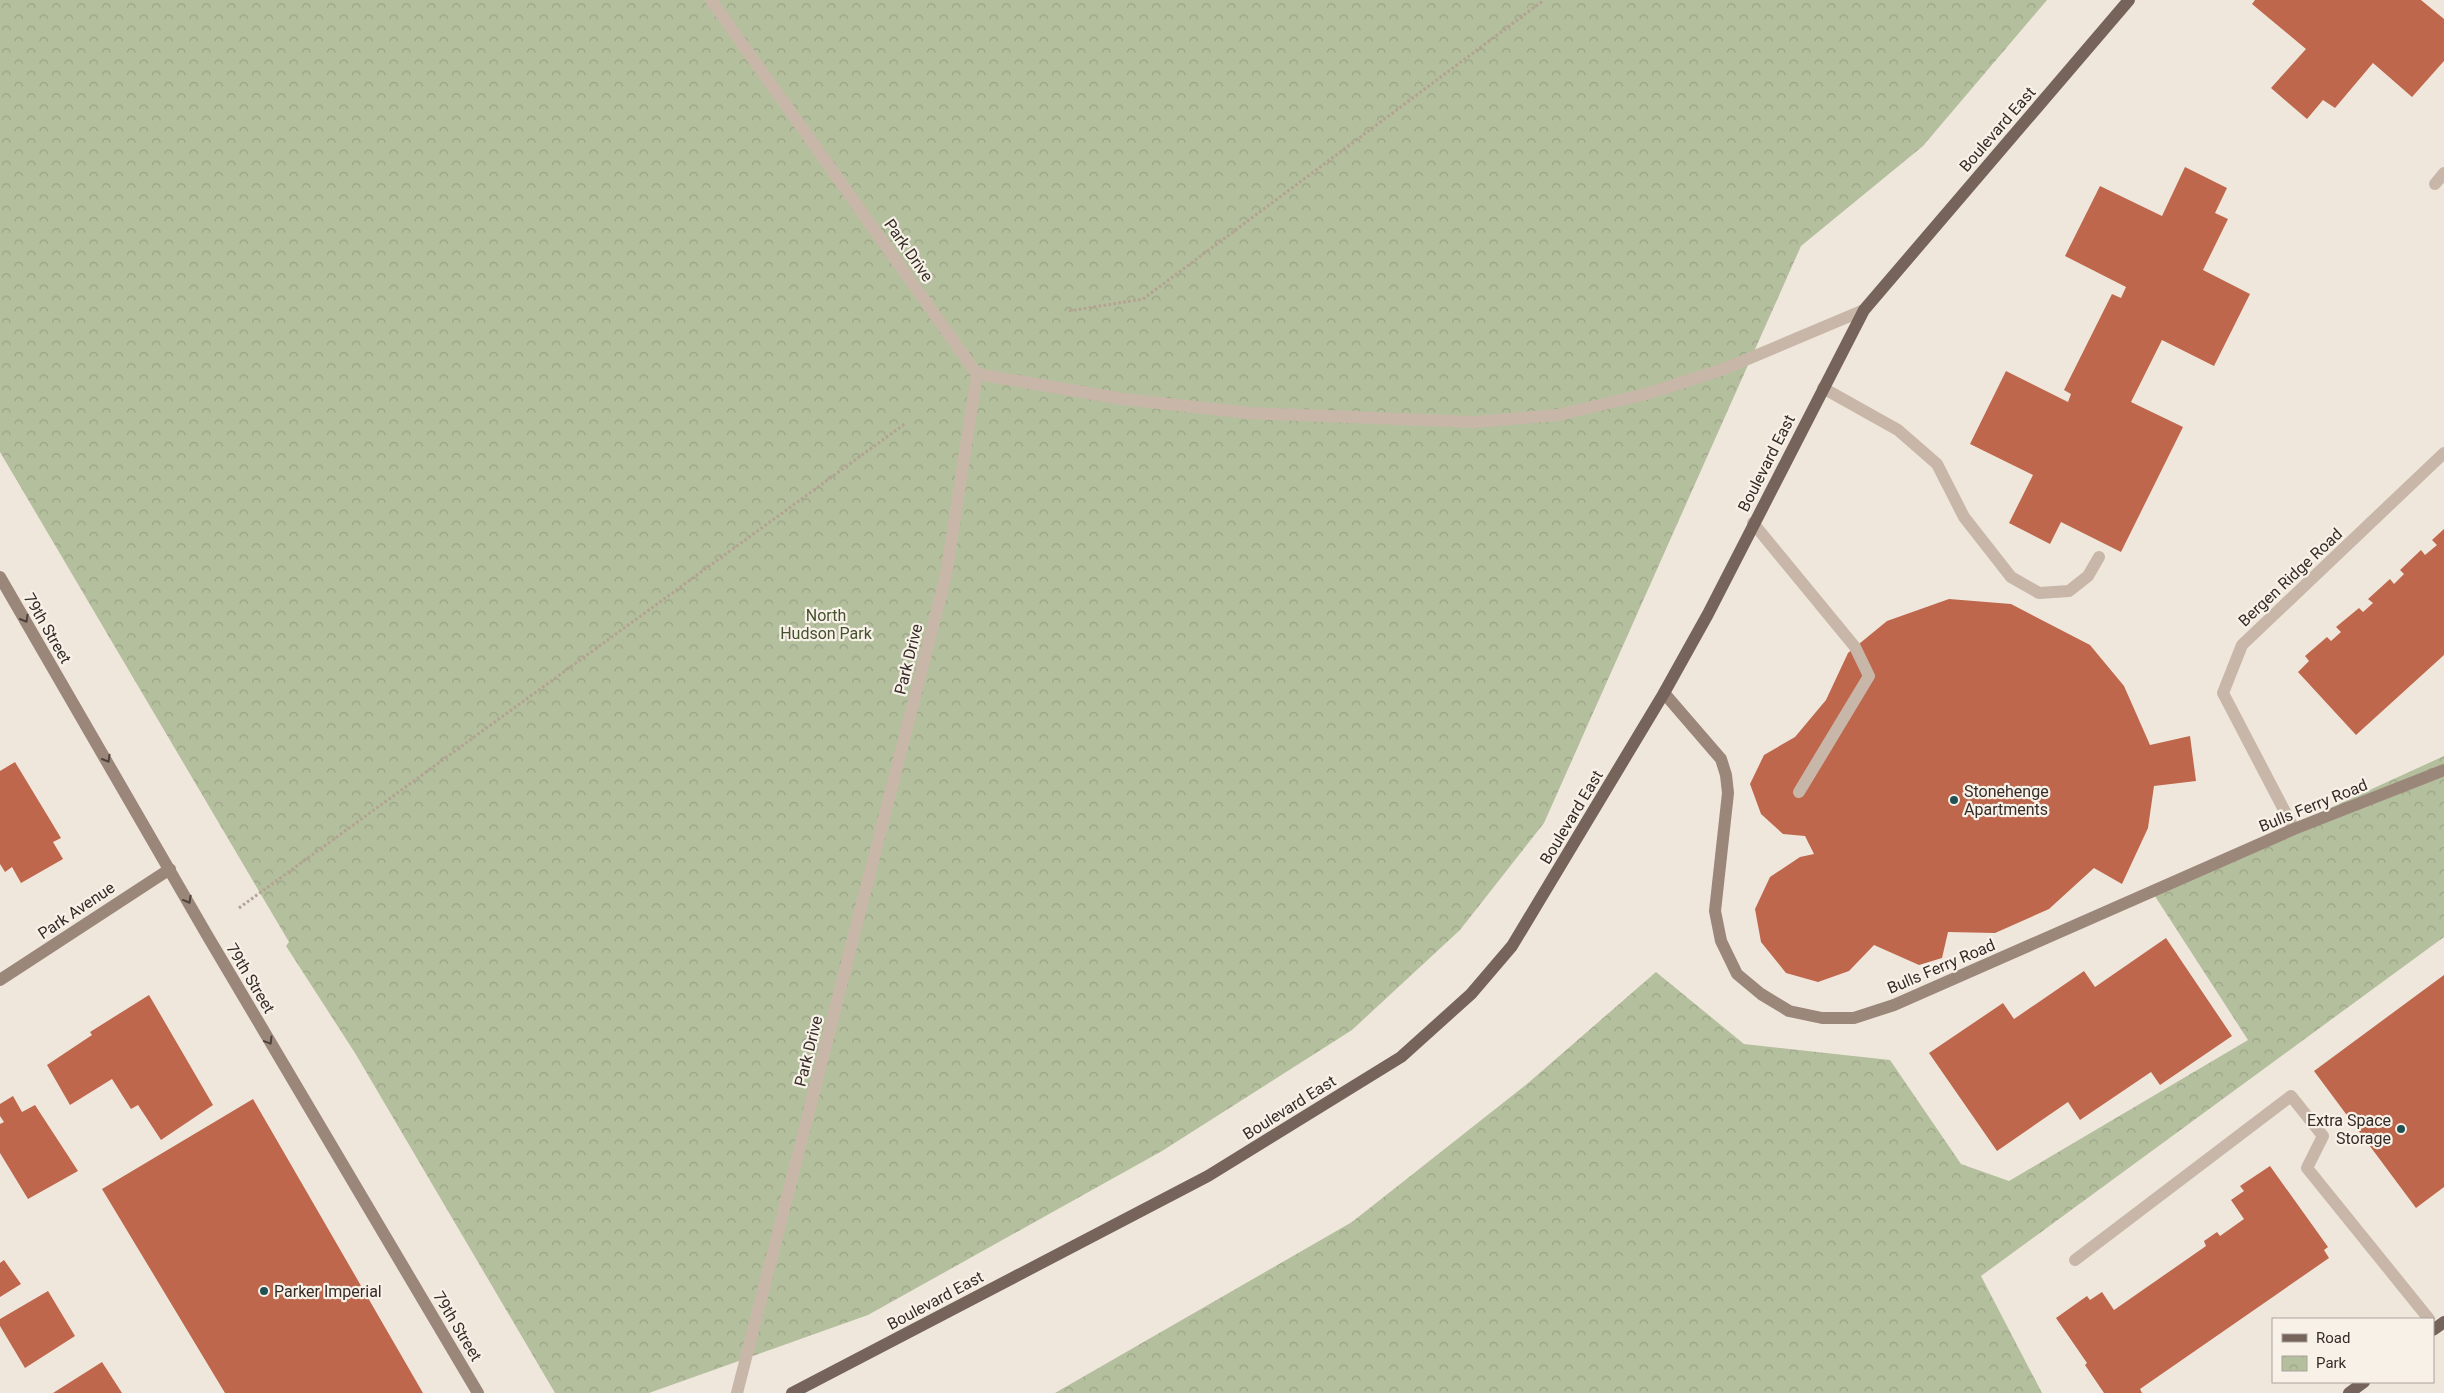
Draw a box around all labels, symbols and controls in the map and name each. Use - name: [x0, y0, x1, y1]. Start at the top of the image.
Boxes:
- street label: Boulevard East: [1955, 83, 2039, 176]
- street label: Park Drive: [880, 215, 937, 285]
- street label: Boulevard East: [1734, 412, 1799, 515]
- street label: Bergen Ridge Road: [2235, 524, 2346, 630]
- street label: 79th Street: [20, 590, 75, 667]
- park label: North Hudson Park: [780, 606, 873, 643]
- one-way arrow: [18, 614, 28, 623]
- street label: Park Drive: [891, 622, 926, 696]
- one-way arrow: [100, 754, 110, 763]
- street label: Boulevard East: [1536, 767, 1607, 868]
- street label: Bulls Ferry Road: [2256, 775, 2370, 836]
- place label: Stonehenge Apartments: [1964, 782, 2049, 819]
- marker: Stonehenge Apartments: [1948, 794, 1960, 806]
- street label: Park Avenue: [34, 878, 118, 943]
- one-way arrow: [182, 895, 192, 904]
- street label: Bulls Ferry Road: [1884, 935, 1998, 998]
- street label: 79th Street: [222, 940, 279, 1017]
- street label: Park Drive: [791, 1014, 826, 1088]
- one-way arrow: [263, 1035, 273, 1044]
- street label: Boulevard East: [1239, 1071, 1339, 1144]
- place label: Extra Space Storage: [2307, 1111, 2391, 1148]
- marker: Extra Space Storage: [2395, 1123, 2407, 1135]
- street label: Boulevard East: [884, 1267, 987, 1334]
- place label: Parker Imperial: [274, 1282, 382, 1301]
- marker: Parker Imperial: [258, 1285, 270, 1297]
- street label: 79th Street: [429, 1288, 486, 1365]
- legend: [2272, 1318, 2434, 1383]
- text: Road: [2316, 1329, 2350, 1347]
- text: Park: [2316, 1354, 2347, 1372]

